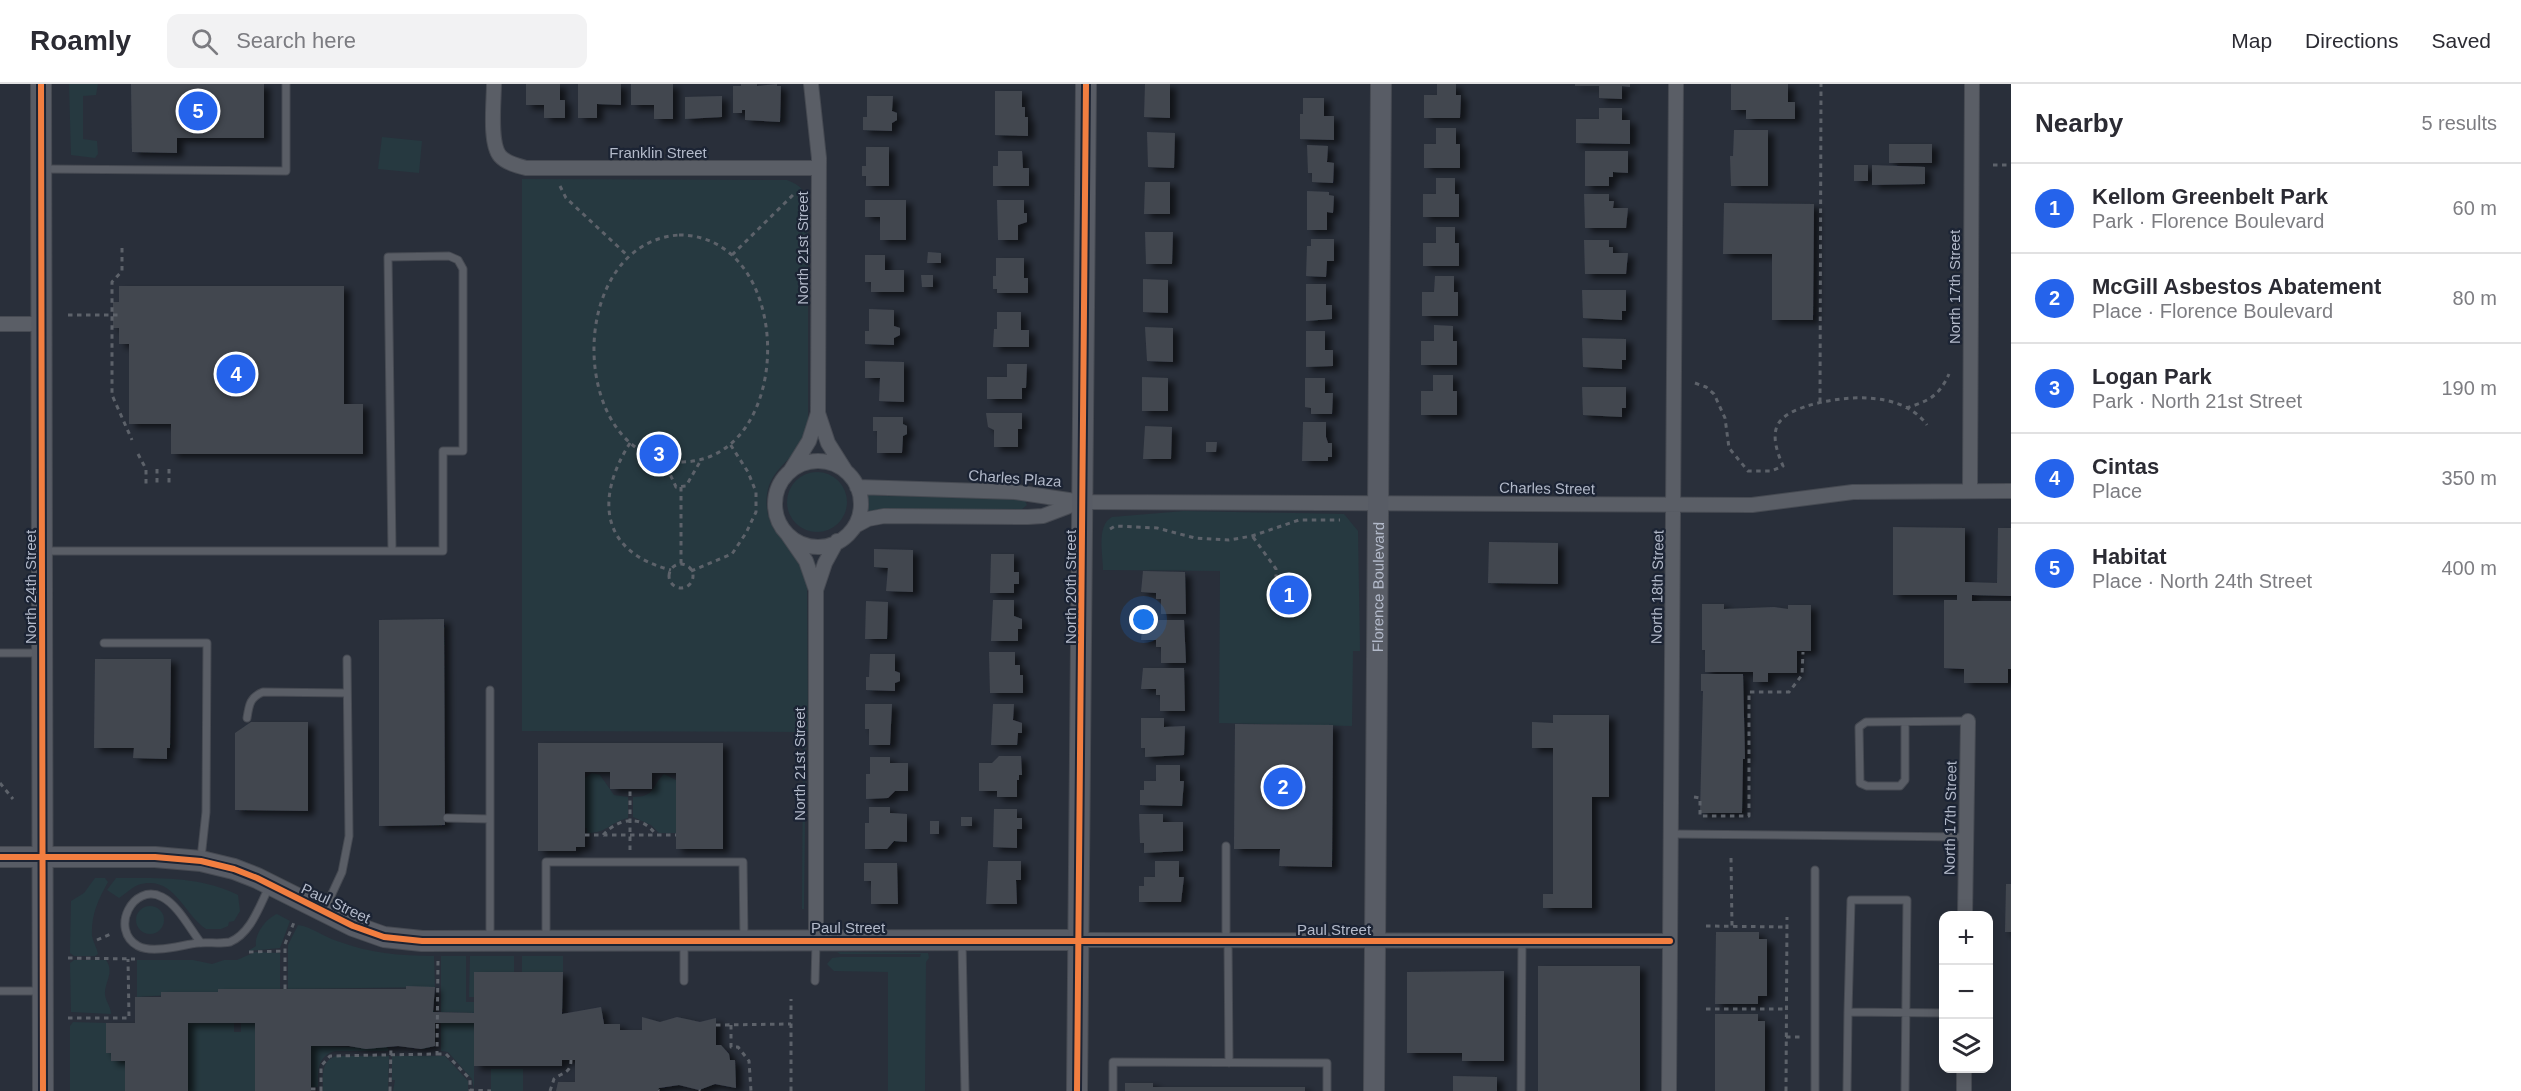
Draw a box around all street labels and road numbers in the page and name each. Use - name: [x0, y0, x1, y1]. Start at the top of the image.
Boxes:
- street label: Franklin Street: [609, 144, 708, 161]
- street label: North 21st Street: [794, 190, 811, 305]
- street label: North 17th Street: [1946, 229, 1963, 344]
- street label: Charles Plaza: [968, 466, 1063, 490]
- street label: Charles Street: [1499, 479, 1596, 497]
- street label: Florence Boulevard: [1369, 522, 1386, 652]
- street label: North 24th Street: [22, 529, 39, 644]
- street label: North 20th Street: [1062, 529, 1079, 644]
- street label: North 18th Street: [1648, 529, 1667, 644]
- street label: North 21st Street: [791, 706, 808, 821]
- street label: North 17th Street: [1941, 760, 1960, 875]
- street label: Paul Street: [299, 880, 374, 927]
- street label: Paul Street: [811, 919, 886, 936]
- street label: Paul Street: [1297, 921, 1372, 938]

